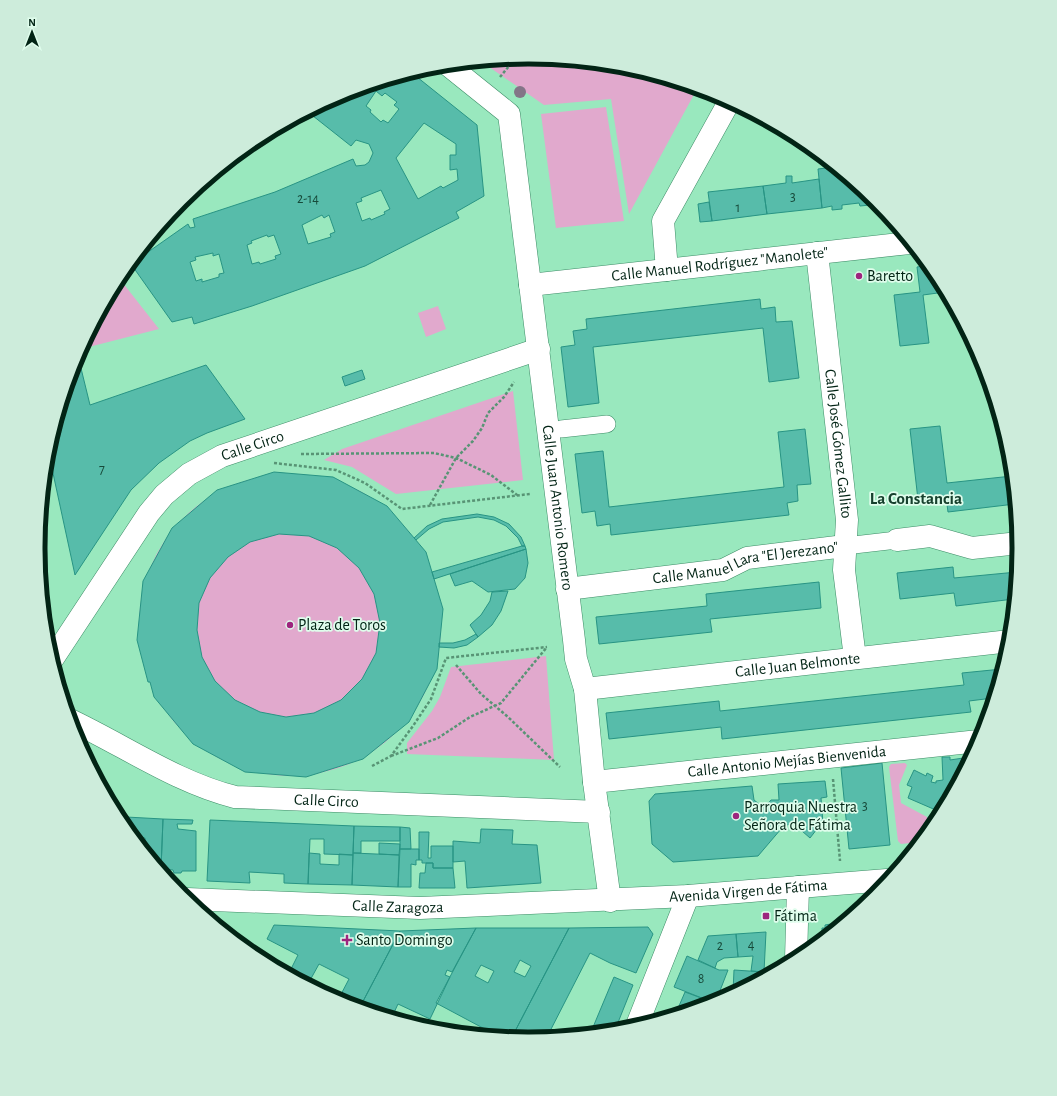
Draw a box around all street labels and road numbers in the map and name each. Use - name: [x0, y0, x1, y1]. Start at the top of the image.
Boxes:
- street label: Calle Manuel Rodríguez "Manolete": [611, 244, 829, 284]
- street label: Calle José Gómez Gallito: [822, 368, 855, 519]
- street label: Calle Juan Antonio Romero: [540, 424, 576, 592]
- street label: Calle Circo: [219, 428, 286, 464]
- street label: Calle Manuel Lara "El Jerezano": [652, 539, 839, 587]
- street label: Calle Juan Belmonte: [734, 650, 861, 680]
- street label: Calle Antonio Mejías Bienvenida: [687, 743, 887, 780]
- street label: Calle Circo: [294, 791, 359, 810]
- street label: Avenida Virgen de Fátima: [669, 877, 828, 905]
- street label: Calle Zaragoza: [352, 897, 444, 916]

